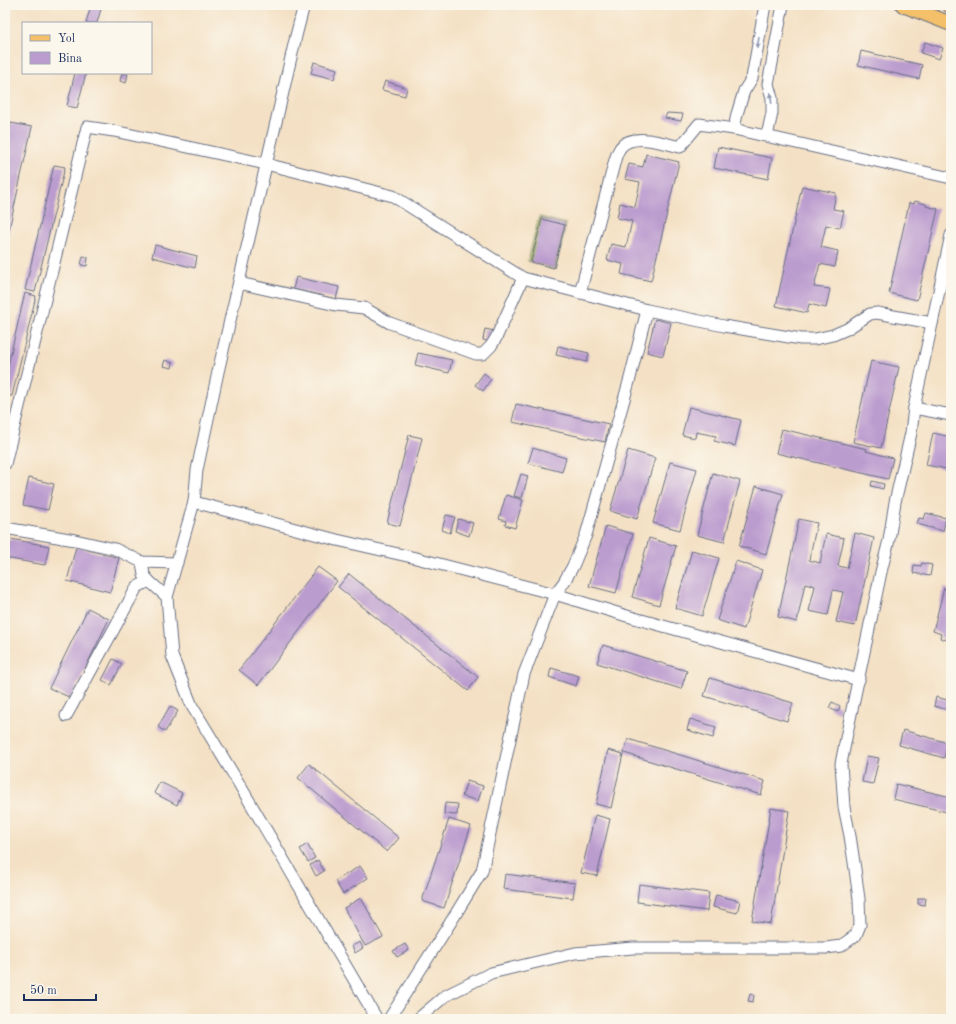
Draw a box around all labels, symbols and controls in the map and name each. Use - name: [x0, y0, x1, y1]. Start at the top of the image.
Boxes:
- legend: [22, 22, 152, 74]
- text: Yol: [58, 33, 75, 45]
- one-way arrow: [755, 37, 761, 50]
- text: Bina: [58, 53, 82, 65]
- one-way arrow: [768, 92, 774, 104]
- scale bar: [24, 976, 96, 1002]
- text: 50 m: [30, 984, 57, 997]

